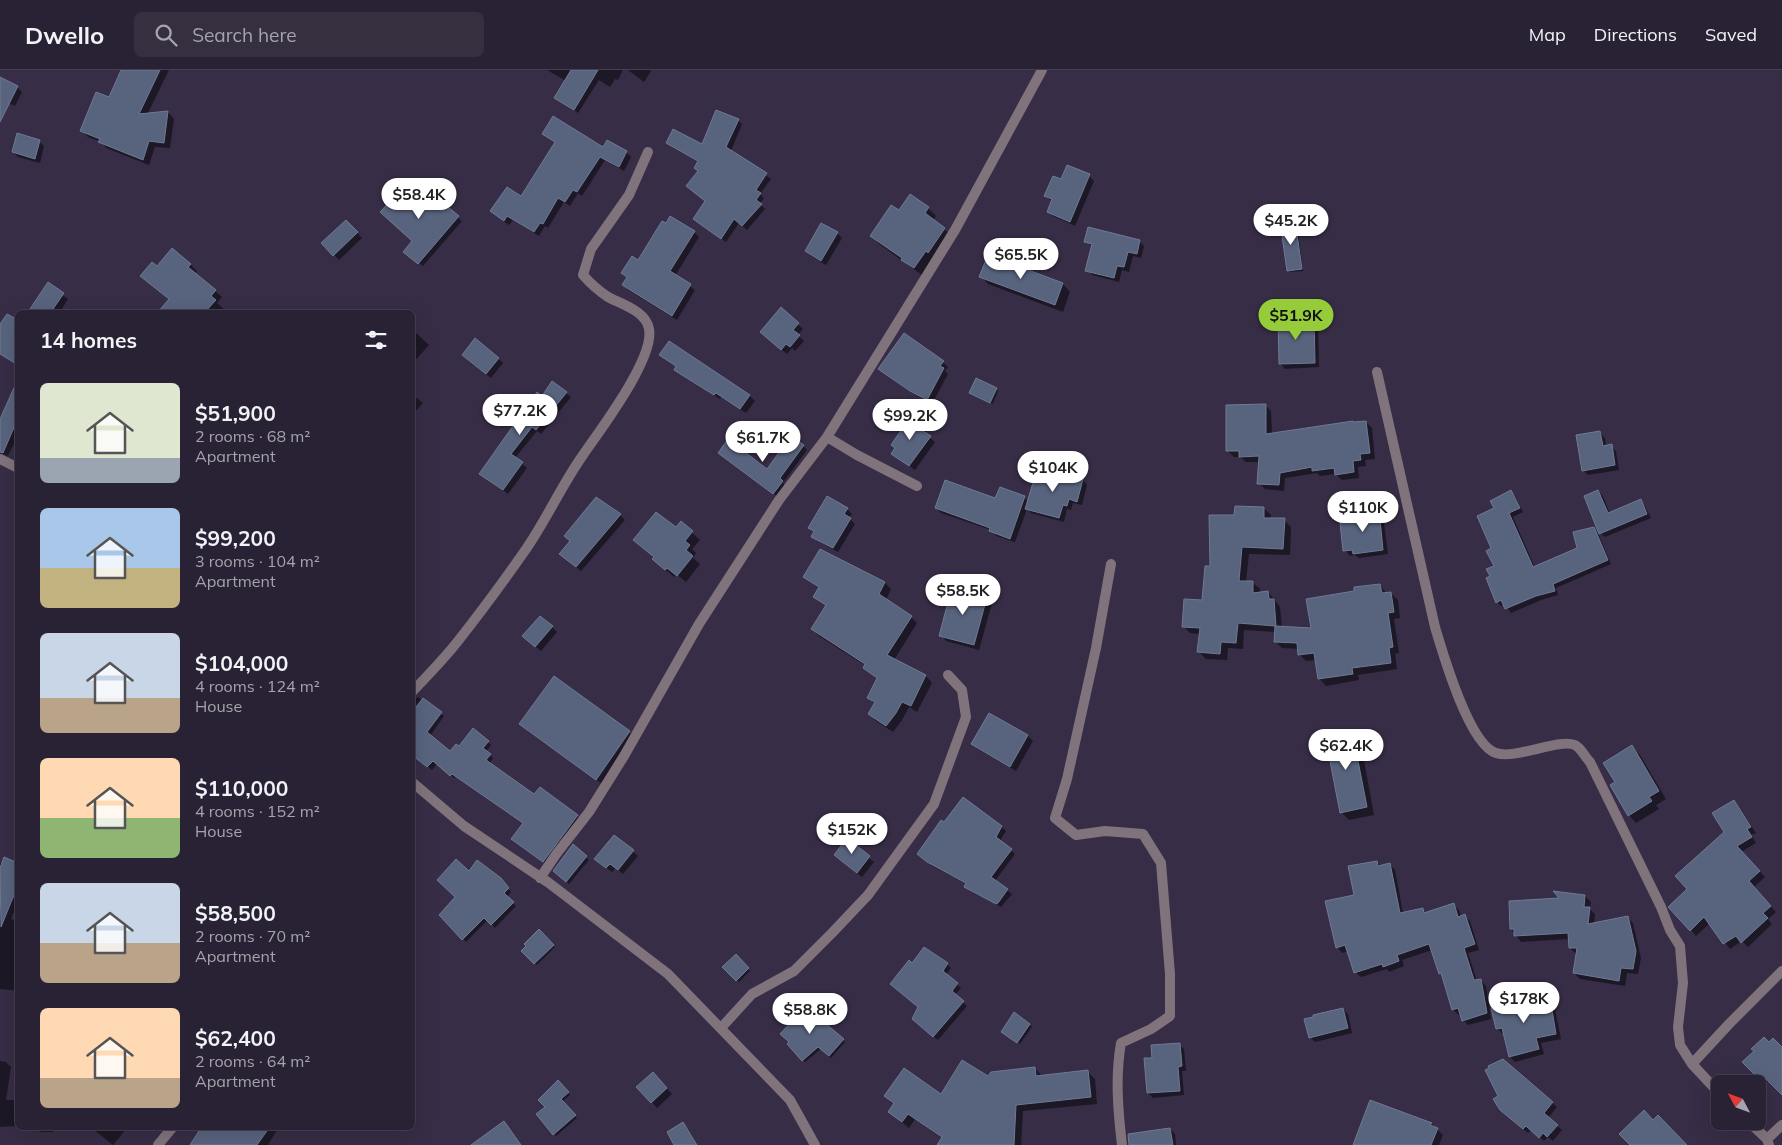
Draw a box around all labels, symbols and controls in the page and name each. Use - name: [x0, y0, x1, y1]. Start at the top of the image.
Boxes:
- search box: [134, 12, 484, 57]
- text: Dwello: [25, 20, 104, 50]
- icon: search: [152, 21, 180, 49]
- text: Search here: [192, 23, 297, 47]
- text: Map: [1529, 23, 1566, 46]
- text: Directions: [1594, 23, 1677, 46]
- text: Saved: [1705, 23, 1757, 46]
- pin: $58.4K: [378, 178, 460, 220]
- text: $58.4K: [392, 184, 446, 204]
- pin: $45.2K: [1250, 204, 1332, 246]
- text: $45.2K: [1264, 210, 1318, 230]
- pin: $65.5K: [980, 238, 1062, 280]
- text: $65.5K: [994, 244, 1048, 264]
- pin: $51.9K: [1255, 298, 1337, 341]
- text: $51.9K: [1269, 305, 1323, 325]
- icon: filters: [362, 326, 390, 354]
- text: 14 homes: [40, 327, 137, 353]
- pin: $77.2K: [479, 394, 561, 436]
- pin: $99.2K: [869, 398, 951, 441]
- text: $51,900: [195, 400, 276, 426]
- text: $77.2K: [493, 400, 547, 420]
- icon: home: [80, 403, 140, 463]
- text: $99.2K: [883, 405, 937, 425]
- pin: $61.7K: [722, 420, 804, 463]
- text: 2 rooms · 68 m²: [195, 426, 310, 446]
- text: $61.7K: [736, 427, 790, 447]
- text: Apartment: [195, 446, 276, 466]
- pin: $104K: [1018, 450, 1088, 493]
- text: $104K: [1028, 457, 1078, 477]
- pin: $110K: [1328, 490, 1398, 533]
- text: $110K: [1338, 497, 1388, 517]
- text: $99,200: [195, 525, 276, 551]
- icon: home: [80, 528, 140, 588]
- text: 3 rooms · 104 m²: [195, 551, 320, 571]
- text: Apartment: [195, 571, 276, 591]
- pin: $58.5K: [922, 574, 1004, 616]
- text: $58.5K: [936, 580, 990, 600]
- text: $104,000: [195, 650, 288, 676]
- icon: home: [80, 653, 140, 713]
- text: 4 rooms · 124 m²: [195, 676, 320, 696]
- text: House: [195, 696, 242, 716]
- pin: $62.4K: [1305, 728, 1387, 771]
- text: $62.4K: [1319, 735, 1373, 755]
- text: $110,000: [195, 775, 288, 801]
- icon: home: [80, 778, 140, 838]
- text: 4 rooms · 152 m²: [195, 801, 320, 821]
- pin: $152K: [817, 812, 887, 855]
- text: $152K: [827, 819, 877, 839]
- text: House: [195, 821, 242, 841]
- text: $58,500: [195, 900, 276, 926]
- icon: home: [80, 903, 140, 963]
- text: 2 rooms · 70 m²: [195, 926, 310, 946]
- text: Apartment: [195, 946, 276, 966]
- pin: $178K: [1489, 982, 1559, 1024]
- text: $178K: [1499, 988, 1549, 1008]
- pin: $58.8K: [769, 992, 851, 1035]
- text: $58.8K: [783, 999, 837, 1019]
- text: $62,400: [195, 1025, 276, 1051]
- icon: home: [80, 1028, 140, 1088]
- text: 2 rooms · 64 m²: [195, 1051, 310, 1071]
- text: Apartment: [195, 1071, 276, 1091]
- north arrow: [1711, 1075, 1766, 1130]
- map controls: [1711, 1075, 1766, 1130]

